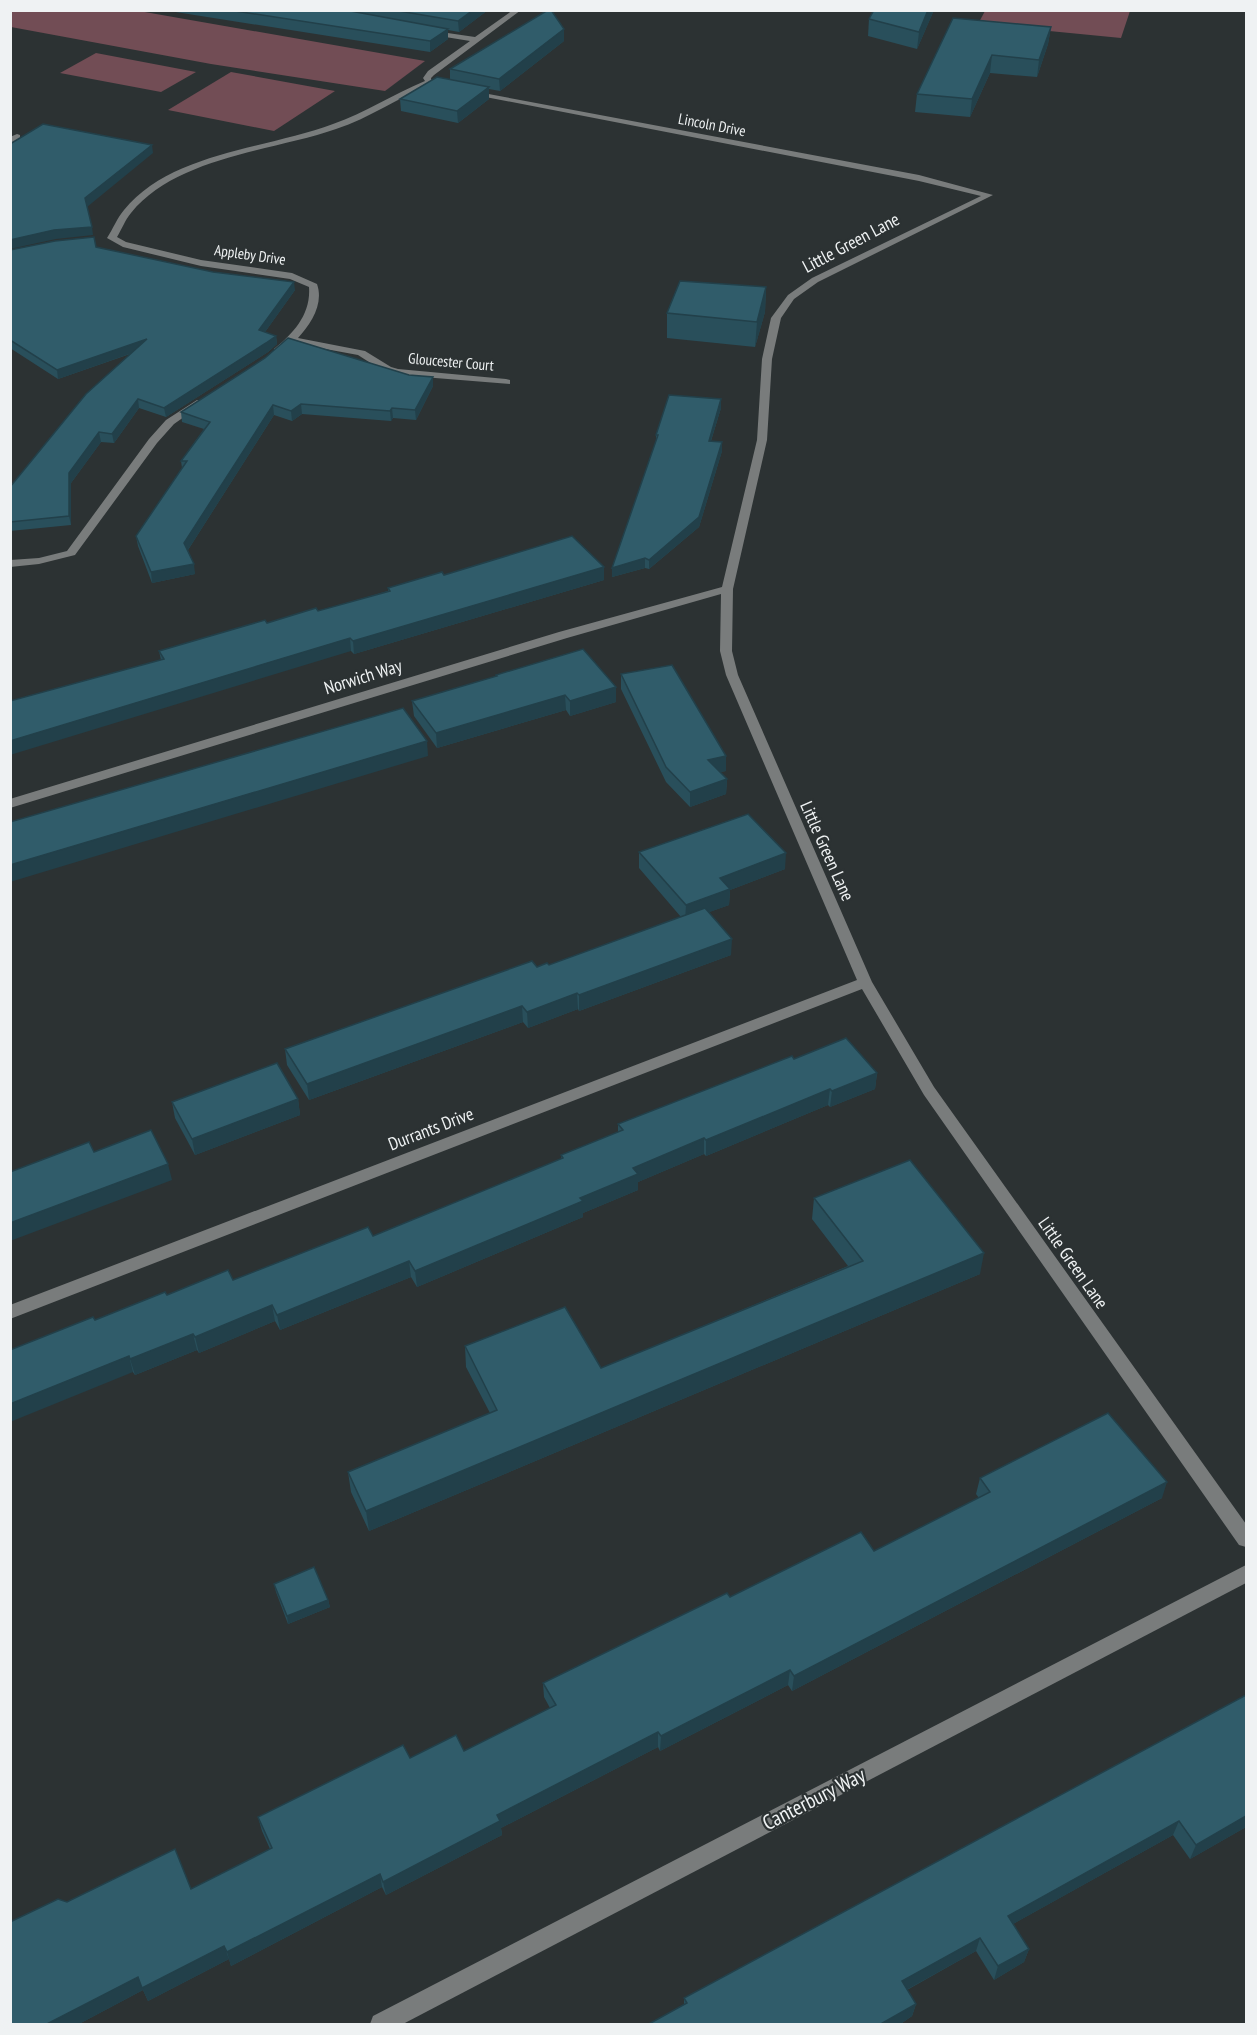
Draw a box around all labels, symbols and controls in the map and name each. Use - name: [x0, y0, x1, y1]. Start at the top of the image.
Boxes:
- street label: Lincoln Drive: [677, 109, 747, 140]
- street label: Little Green Lane: [798, 207, 903, 278]
- street label: Appleby Drive: [213, 240, 287, 269]
- street label: Gloucester Court: [408, 348, 495, 375]
- street label: Norwich Way: [321, 654, 405, 699]
- street label: Little Green Lane: [795, 797, 860, 904]
- street label: Durrants Drive: [385, 1102, 477, 1155]
- street label: Little Green Lane: [1033, 1212, 1113, 1313]
- street label: Canterbury Way: [758, 1761, 870, 1836]

